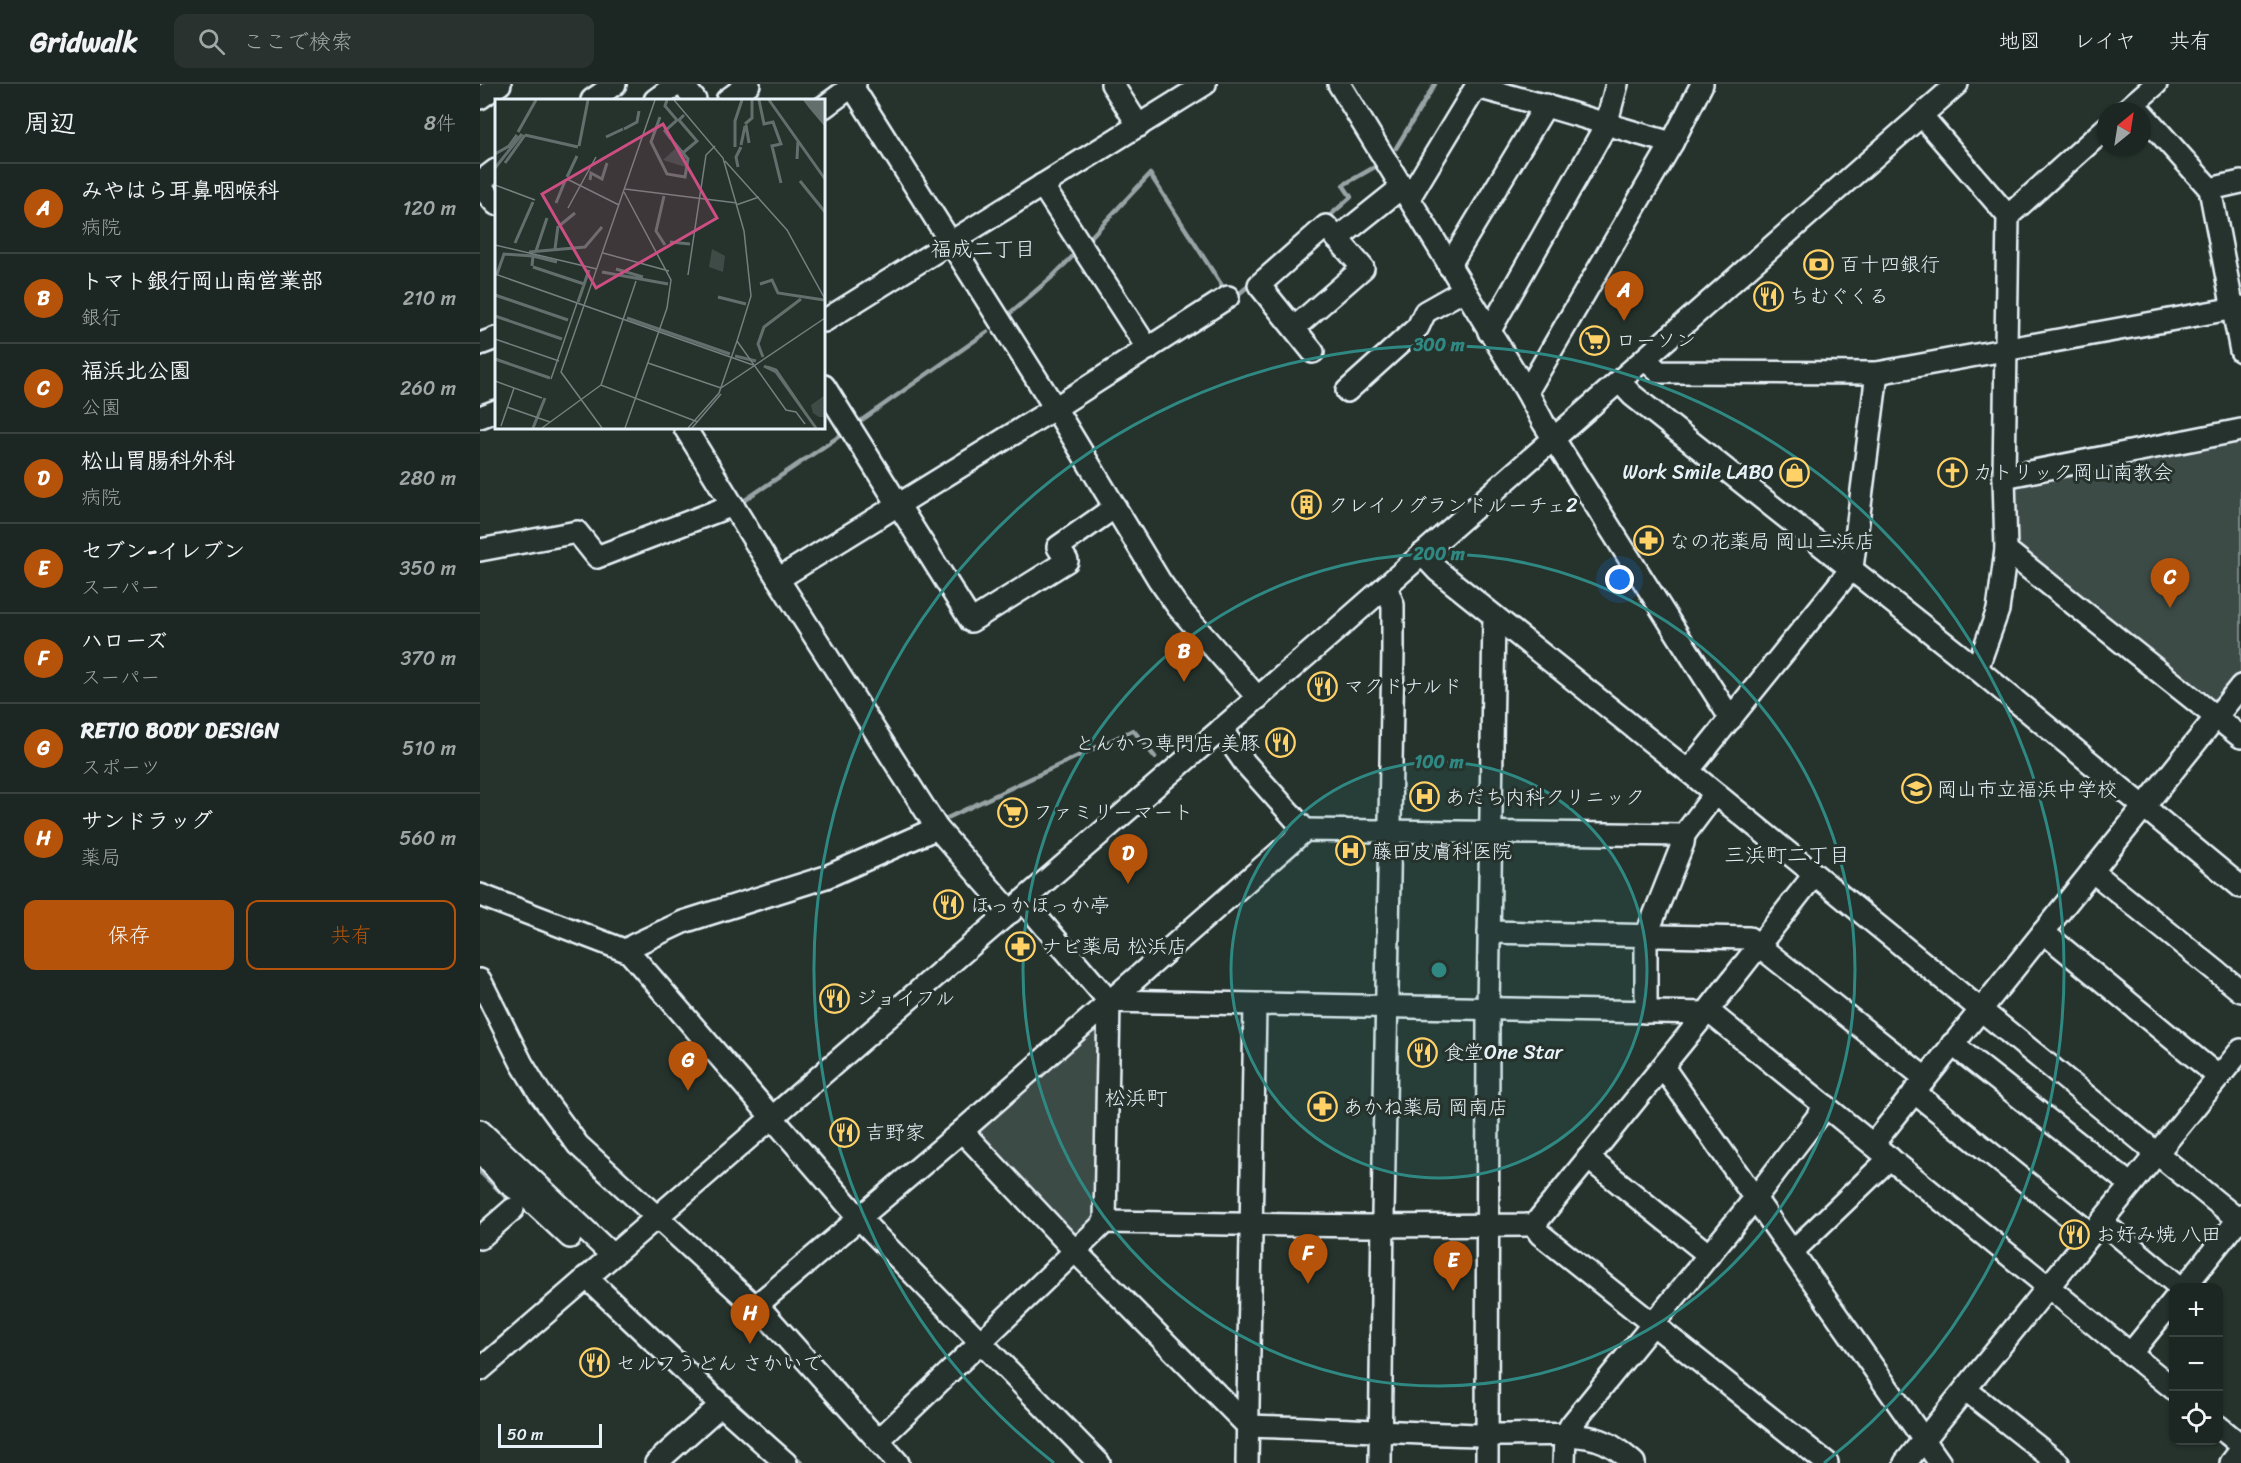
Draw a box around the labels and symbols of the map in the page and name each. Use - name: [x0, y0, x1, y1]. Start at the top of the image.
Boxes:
- inset map: [495, 99, 825, 429]
- north arrow: [2097, 102, 2151, 156]
- district label: 福成二丁目: [931, 230, 1036, 268]
- place label: 百十四銀行: [1840, 247, 1940, 282]
- bank icon: 百十四銀行: [1803, 248, 1835, 280]
- pin: A: [1604, 272, 1644, 321]
- place label: ちむぐくる: [1789, 279, 1889, 314]
- restaurant icon: ちむぐくる: [1752, 280, 1784, 312]
- place label: ローソン: [1616, 323, 1696, 358]
- supermarket icon: ローソン: [1579, 324, 1611, 356]
- text: 300 m: [1412, 329, 1465, 361]
- place label: Work Smile LABO: [1622, 455, 1774, 490]
- place label: カトリック岡山南教会: [1973, 455, 2173, 490]
- shop icon: Work Smile LABO: [1779, 456, 1811, 488]
- church icon: カトリック岡山南教会: [1936, 456, 1968, 488]
- place label: クレイノグランドルーチェ2: [1328, 488, 1578, 523]
- building icon: クレイノグランドルーチェ2: [1291, 489, 1323, 521]
- place label: なの花薬局 岡山三浜店: [1670, 524, 1875, 559]
- pharmacy icon: なの花薬局 岡山三浜店: [1633, 525, 1665, 557]
- text: 200 m: [1412, 538, 1465, 570]
- pin: C: [2150, 558, 2190, 608]
- your location: [1605, 565, 1634, 594]
- pin: B: [1164, 632, 1204, 682]
- place label: マクドナルド: [1344, 669, 1462, 704]
- restaurant icon: マクドナルド: [1307, 670, 1339, 702]
- place label: とんかつ専門店 美豚: [1075, 726, 1260, 761]
- restaurant icon: とんかつ専門店 美豚: [1265, 727, 1297, 759]
- text: 100 m: [1415, 746, 1464, 778]
- place label: 岡山市立福浜中学校: [1937, 772, 2117, 807]
- school or university icon: 岡山市立福浜中学校: [1900, 773, 1932, 805]
- place label: あだち内科クリニック: [1445, 780, 1645, 815]
- hospital icon: あだち内科クリニック: [1408, 781, 1440, 813]
- place label: ファミリーマート: [1033, 795, 1193, 830]
- supermarket icon: ファミリーマート: [996, 796, 1028, 828]
- pin: D: [1108, 834, 1148, 884]
- place label: 藤田皮膚科医院: [1372, 834, 1512, 869]
- hospital icon: 藤田皮膚科医院: [1335, 835, 1367, 867]
- district label: 三浜町二丁目: [1724, 836, 1850, 874]
- place label: ほっかほっか亭: [970, 888, 1110, 923]
- restaurant icon: ほっかほっか亭: [933, 889, 965, 921]
- place label: ナビ薬局 松浜店: [1042, 929, 1187, 964]
- pharmacy icon: ナビ薬局 松浜店: [1005, 930, 1037, 962]
- centre of rings: [1429, 960, 1449, 980]
- place label: ジョイフル: [856, 981, 955, 1016]
- restaurant icon: ジョイフル: [819, 982, 851, 1014]
- place label: 食堂One Star: [1444, 1035, 1564, 1070]
- restaurant icon: 食堂One Star: [1407, 1036, 1439, 1068]
- pin: G: [668, 1042, 708, 1091]
- district label: 松浜町: [1105, 1079, 1168, 1117]
- place label: あかね薬局 岡南店: [1343, 1090, 1508, 1125]
- pharmacy icon: あかね薬局 岡南店: [1306, 1091, 1338, 1123]
- place label: 吉野家: [865, 1115, 925, 1150]
- restaurant icon: 吉野家: [828, 1116, 860, 1148]
- place label: お好み焼 八田: [2096, 1217, 2221, 1252]
- restaurant icon: お好み焼 八田: [2059, 1218, 2091, 1250]
- pin: F: [1288, 1234, 1328, 1284]
- pin: E: [1434, 1242, 1472, 1291]
- pin: H: [730, 1294, 770, 1344]
- place label: セルフうどん さかいで: [616, 1346, 822, 1381]
- restaurant icon: セルフうどん さかいで: [579, 1347, 611, 1379]
- scale bar: [498, 1421, 602, 1448]

